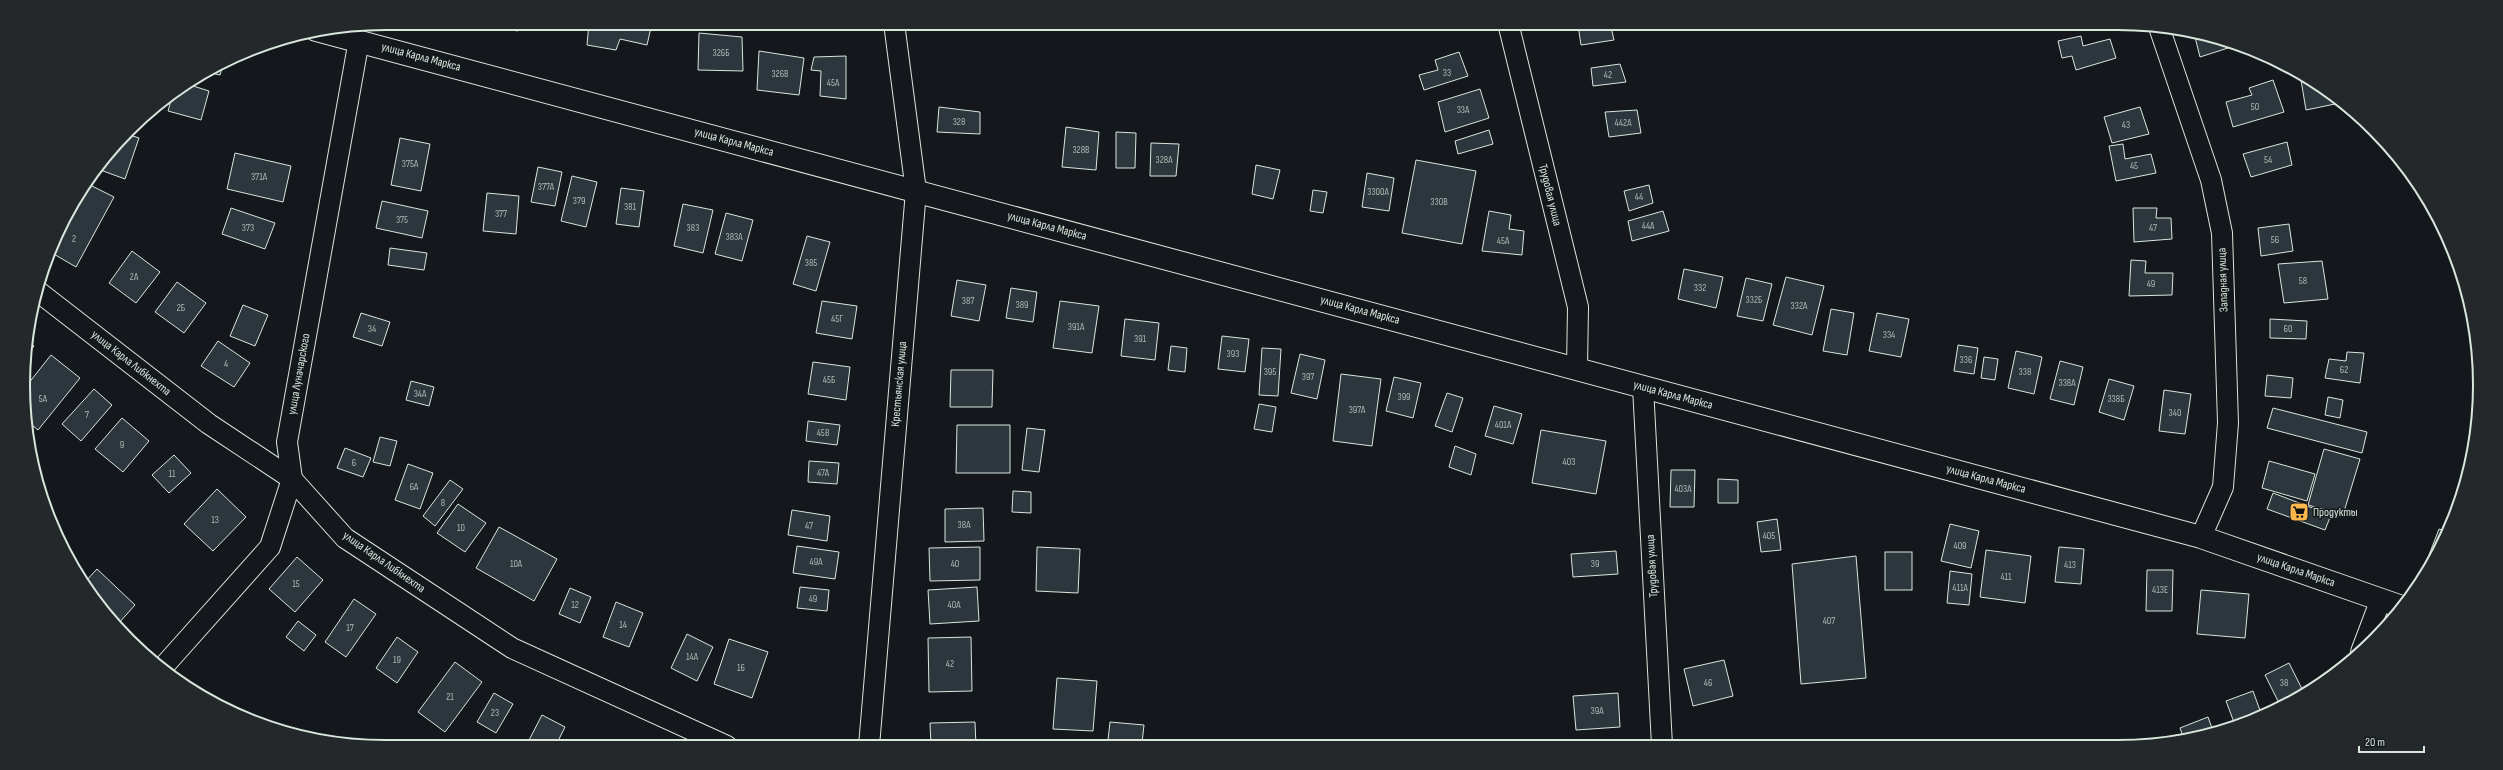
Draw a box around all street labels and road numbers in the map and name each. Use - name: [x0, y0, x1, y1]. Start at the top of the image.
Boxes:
- street label: улица Карла Маркса: [380, 39, 463, 75]
- street label: улица Карла Маркса: [693, 124, 776, 160]
- street label: Трудовая улица: [1535, 163, 1565, 228]
- street label: улица Карла Маркса: [1006, 208, 1089, 244]
- street label: Западная улица: [2214, 247, 2232, 312]
- street label: улица Карла Маркса: [1319, 292, 1402, 328]
- street label: улица Карла Либкнехта: [88, 327, 174, 399]
- street label: улица Луначарского: [284, 332, 314, 416]
- street label: Крестьянская улица: [888, 340, 910, 427]
- street label: улица Карла Маркса: [1632, 377, 1715, 413]
- street label: улица Карла Маркса: [1945, 461, 2028, 497]
- street label: улица Карла Либкнехта: [340, 528, 428, 596]
- street label: Трудовая улица: [1643, 534, 1661, 598]
- street label: улица Карла Маркса: [2255, 550, 2337, 590]

